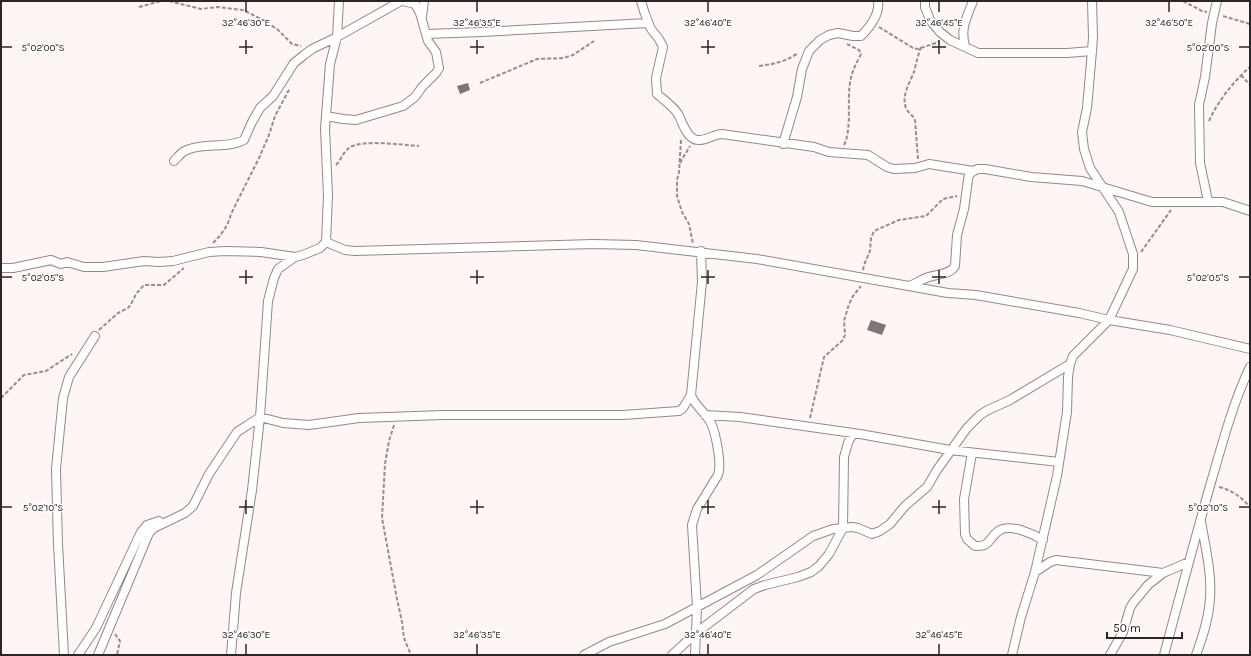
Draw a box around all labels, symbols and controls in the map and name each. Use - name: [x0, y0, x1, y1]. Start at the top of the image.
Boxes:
- text: 32°46'30"E: [222, 17, 270, 29]
- text: 32°46'35"E: [453, 17, 501, 29]
- text: 32°46'40"E: [684, 17, 732, 29]
- text: 32°46'45"E: [915, 17, 963, 29]
- text: 32°46'50"E: [1145, 17, 1193, 29]
- text: 5°02'00"S: [21, 42, 65, 54]
- text: 5°02'00"S: [1186, 42, 1230, 54]
- text: 5°02'05"S: [22, 272, 64, 284]
- text: 5°02'05"S: [1187, 272, 1229, 284]
- text: 5°02'10"S: [23, 502, 63, 514]
- text: 5°02'10"S: [1188, 502, 1228, 514]
- scale bar: [1107, 614, 1182, 640]
- text: 50 m: [1113, 621, 1141, 635]
- text: 32°46'30"E: [222, 629, 270, 641]
- text: 32°46'35"E: [453, 629, 501, 641]
- text: 32°46'40"E: [684, 629, 732, 641]
- text: 32°46'45"E: [915, 629, 963, 641]

